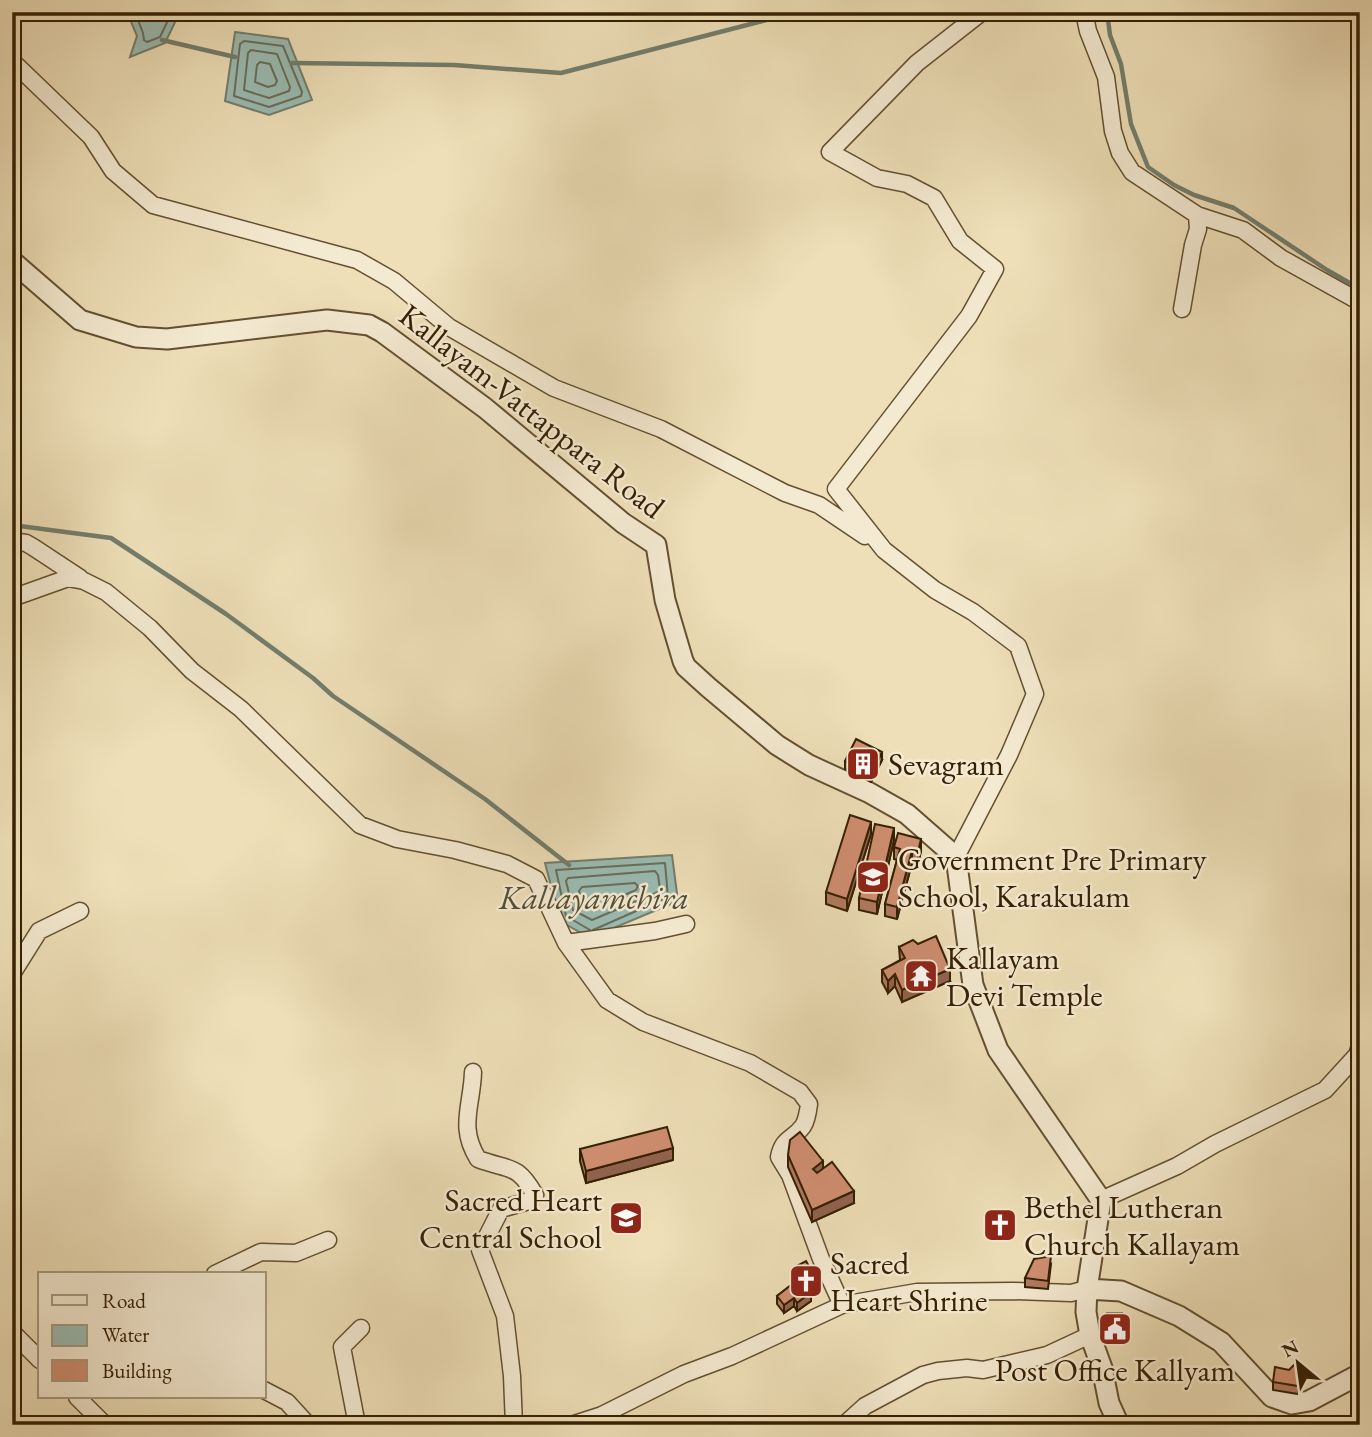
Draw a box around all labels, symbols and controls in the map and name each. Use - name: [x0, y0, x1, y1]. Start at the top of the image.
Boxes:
- street label: Kallayam-Vattappara Road: [391, 294, 674, 528]
- place label: Sevagram: [888, 743, 1004, 785]
- building icon: Sevagram: [844, 745, 882, 783]
- place label: Government Pre Primary School, Karakulam: [898, 838, 1207, 917]
- school or university icon: Government Pre Primary School, Karakulam: [854, 858, 892, 896]
- water label: Kallayamchira: [498, 876, 689, 919]
- place label: Kallayam Devi Temple: [946, 937, 1103, 1016]
- temple icon: Kallayam Devi Temple: [902, 957, 940, 995]
- place label: Sacred Heart Central School: [419, 1179, 602, 1258]
- place label: Bethel Lutheran Church Kallayam: [1024, 1186, 1240, 1265]
- school or university icon: Sacred Heart Central School: [607, 1199, 645, 1237]
- church icon: Bethel Lutheran Church Kallayam: [981, 1206, 1019, 1244]
- place label: Sacred Heart Shrine: [830, 1242, 988, 1321]
- church icon: Sacred Heart Shrine: [787, 1262, 825, 1300]
- legend: [38, 1272, 266, 1398]
- text: Road: [102, 1287, 146, 1314]
- public building icon: Post Office Kallyam: [1096, 1310, 1134, 1348]
- text: Water: [102, 1321, 149, 1348]
- north arrow: [1264, 1328, 1334, 1398]
- text: N: [1277, 1334, 1303, 1363]
- place label: Post Office Kallyam: [995, 1349, 1235, 1391]
- text: Building: [102, 1357, 172, 1384]

